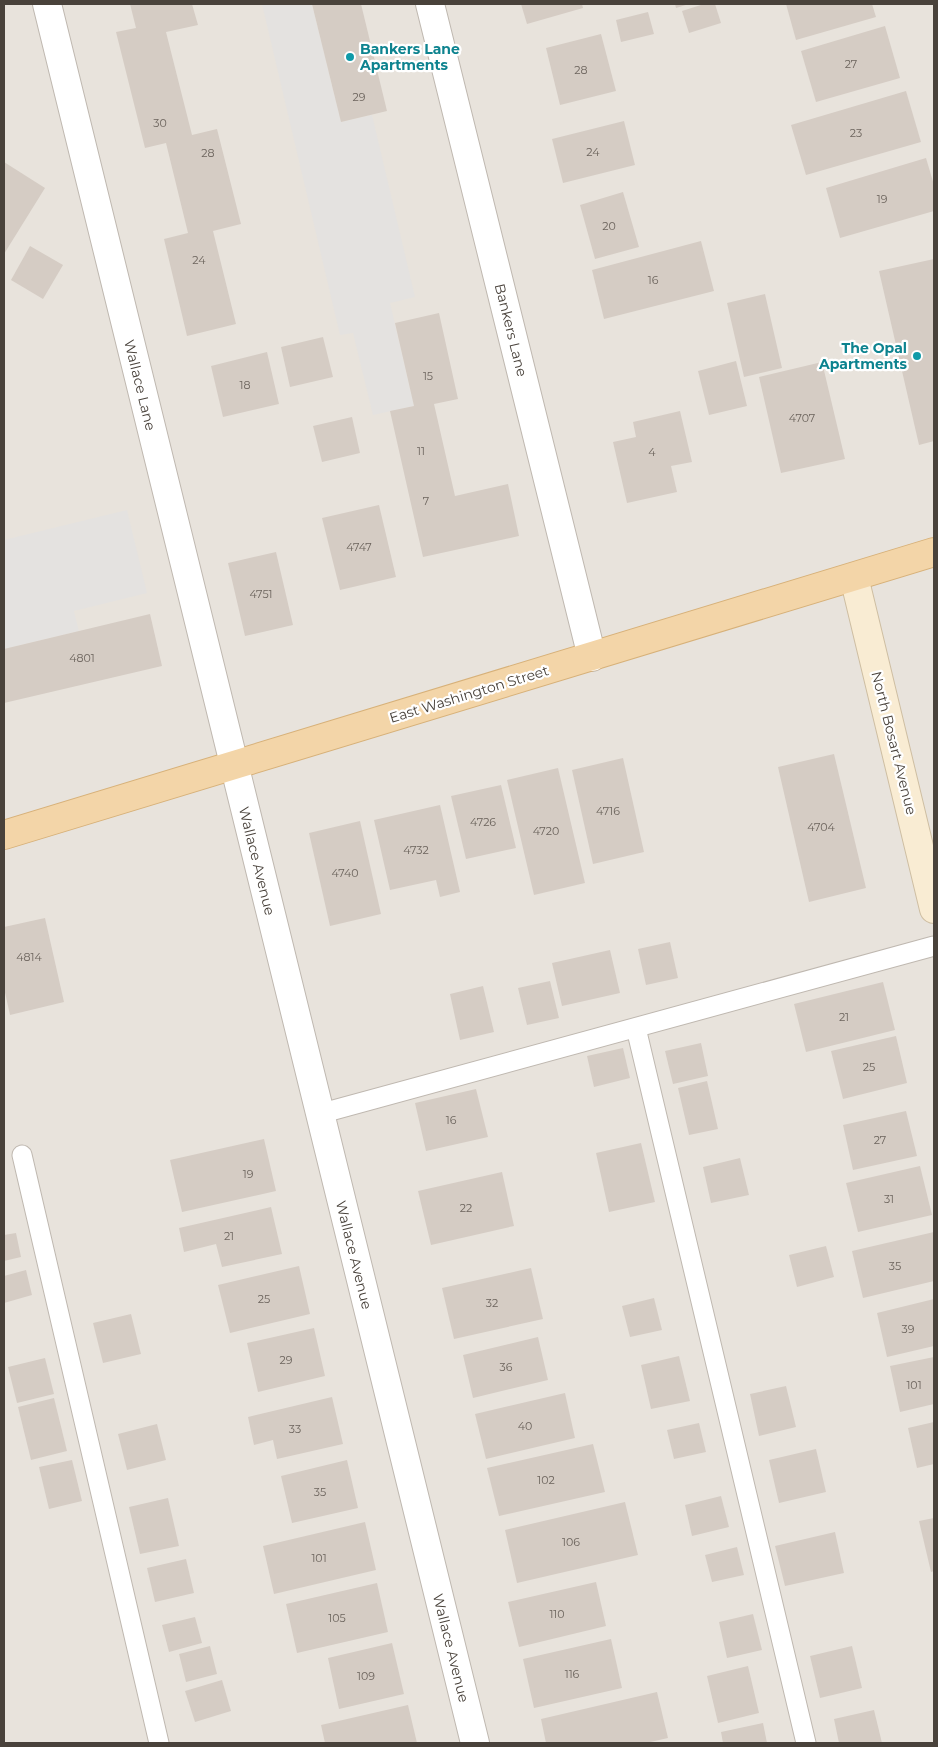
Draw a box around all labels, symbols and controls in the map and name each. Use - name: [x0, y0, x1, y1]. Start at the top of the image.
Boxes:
- place label: Bankers Lane Apartments: [359, 40, 460, 74]
- marker: Bankers Lane Apartments: [344, 51, 356, 63]
- house number: 27: [845, 57, 857, 71]
- house number: 28: [574, 63, 588, 77]
- house number: 29: [353, 90, 366, 104]
- house number: 30: [153, 116, 167, 130]
- house number: 23: [850, 126, 862, 140]
- house number: 24: [586, 145, 600, 159]
- house number: 28: [201, 146, 215, 160]
- house number: 19: [877, 192, 888, 206]
- house number: 20: [602, 219, 616, 233]
- house number: 24: [192, 253, 206, 267]
- house number: 16: [648, 273, 659, 287]
- street label: Bankers Lane: [491, 282, 531, 378]
- street label: Wallace Lane: [120, 338, 160, 432]
- place label: The Opal Apartments: [818, 339, 908, 373]
- marker: The Opal Apartments: [911, 350, 923, 362]
- house number: 15: [423, 369, 433, 383]
- house number: 18: [240, 378, 251, 392]
- house number: 4707: [789, 411, 815, 425]
- house number: 11: [417, 444, 425, 458]
- house number: 4: [648, 445, 656, 459]
- house number: 7: [423, 494, 429, 508]
- house number: 4747: [346, 540, 372, 554]
- house number: 4751: [249, 587, 273, 601]
- house number: 4801: [69, 651, 95, 665]
- street label: East Washington Street: [387, 661, 551, 727]
- street label: North Bosart Avenue: [867, 669, 921, 817]
- house number: 4716: [596, 804, 620, 818]
- street label: Wallace Avenue: [235, 805, 279, 917]
- house number: 4726: [470, 815, 496, 829]
- house number: 4704: [807, 820, 835, 834]
- house number: 4720: [533, 824, 559, 838]
- house number: 4732: [403, 843, 429, 857]
- house number: 4740: [331, 866, 359, 880]
- house number: 4814: [16, 950, 43, 964]
- house number: 21: [839, 1010, 849, 1024]
- house number: 25: [863, 1060, 875, 1074]
- house number: 16: [446, 1113, 457, 1127]
- house number: 27: [874, 1133, 886, 1147]
- house number: 19: [243, 1167, 254, 1181]
- house number: 31: [884, 1192, 894, 1206]
- street label: Wallace Avenue: [332, 1199, 376, 1311]
- house number: 22: [460, 1201, 472, 1215]
- house number: 21: [224, 1229, 234, 1243]
- house number: 35: [889, 1259, 901, 1273]
- house number: 25: [258, 1292, 270, 1306]
- house number: 32: [486, 1296, 498, 1310]
- house number: 39: [902, 1322, 915, 1336]
- house number: 29: [280, 1353, 293, 1367]
- house number: 36: [500, 1360, 513, 1374]
- house number: 101: [906, 1378, 922, 1392]
- house number: 40: [518, 1419, 532, 1433]
- house number: 33: [289, 1422, 301, 1436]
- house number: 102: [537, 1473, 555, 1487]
- house number: 35: [314, 1485, 326, 1499]
- house number: 106: [562, 1535, 580, 1549]
- house number: 101: [311, 1551, 327, 1565]
- street label: Wallace Avenue: [429, 1592, 473, 1704]
- house number: 110: [549, 1607, 565, 1621]
- house number: 105: [328, 1611, 346, 1625]
- house number: 116: [565, 1667, 580, 1681]
- house number: 109: [357, 1669, 375, 1683]

